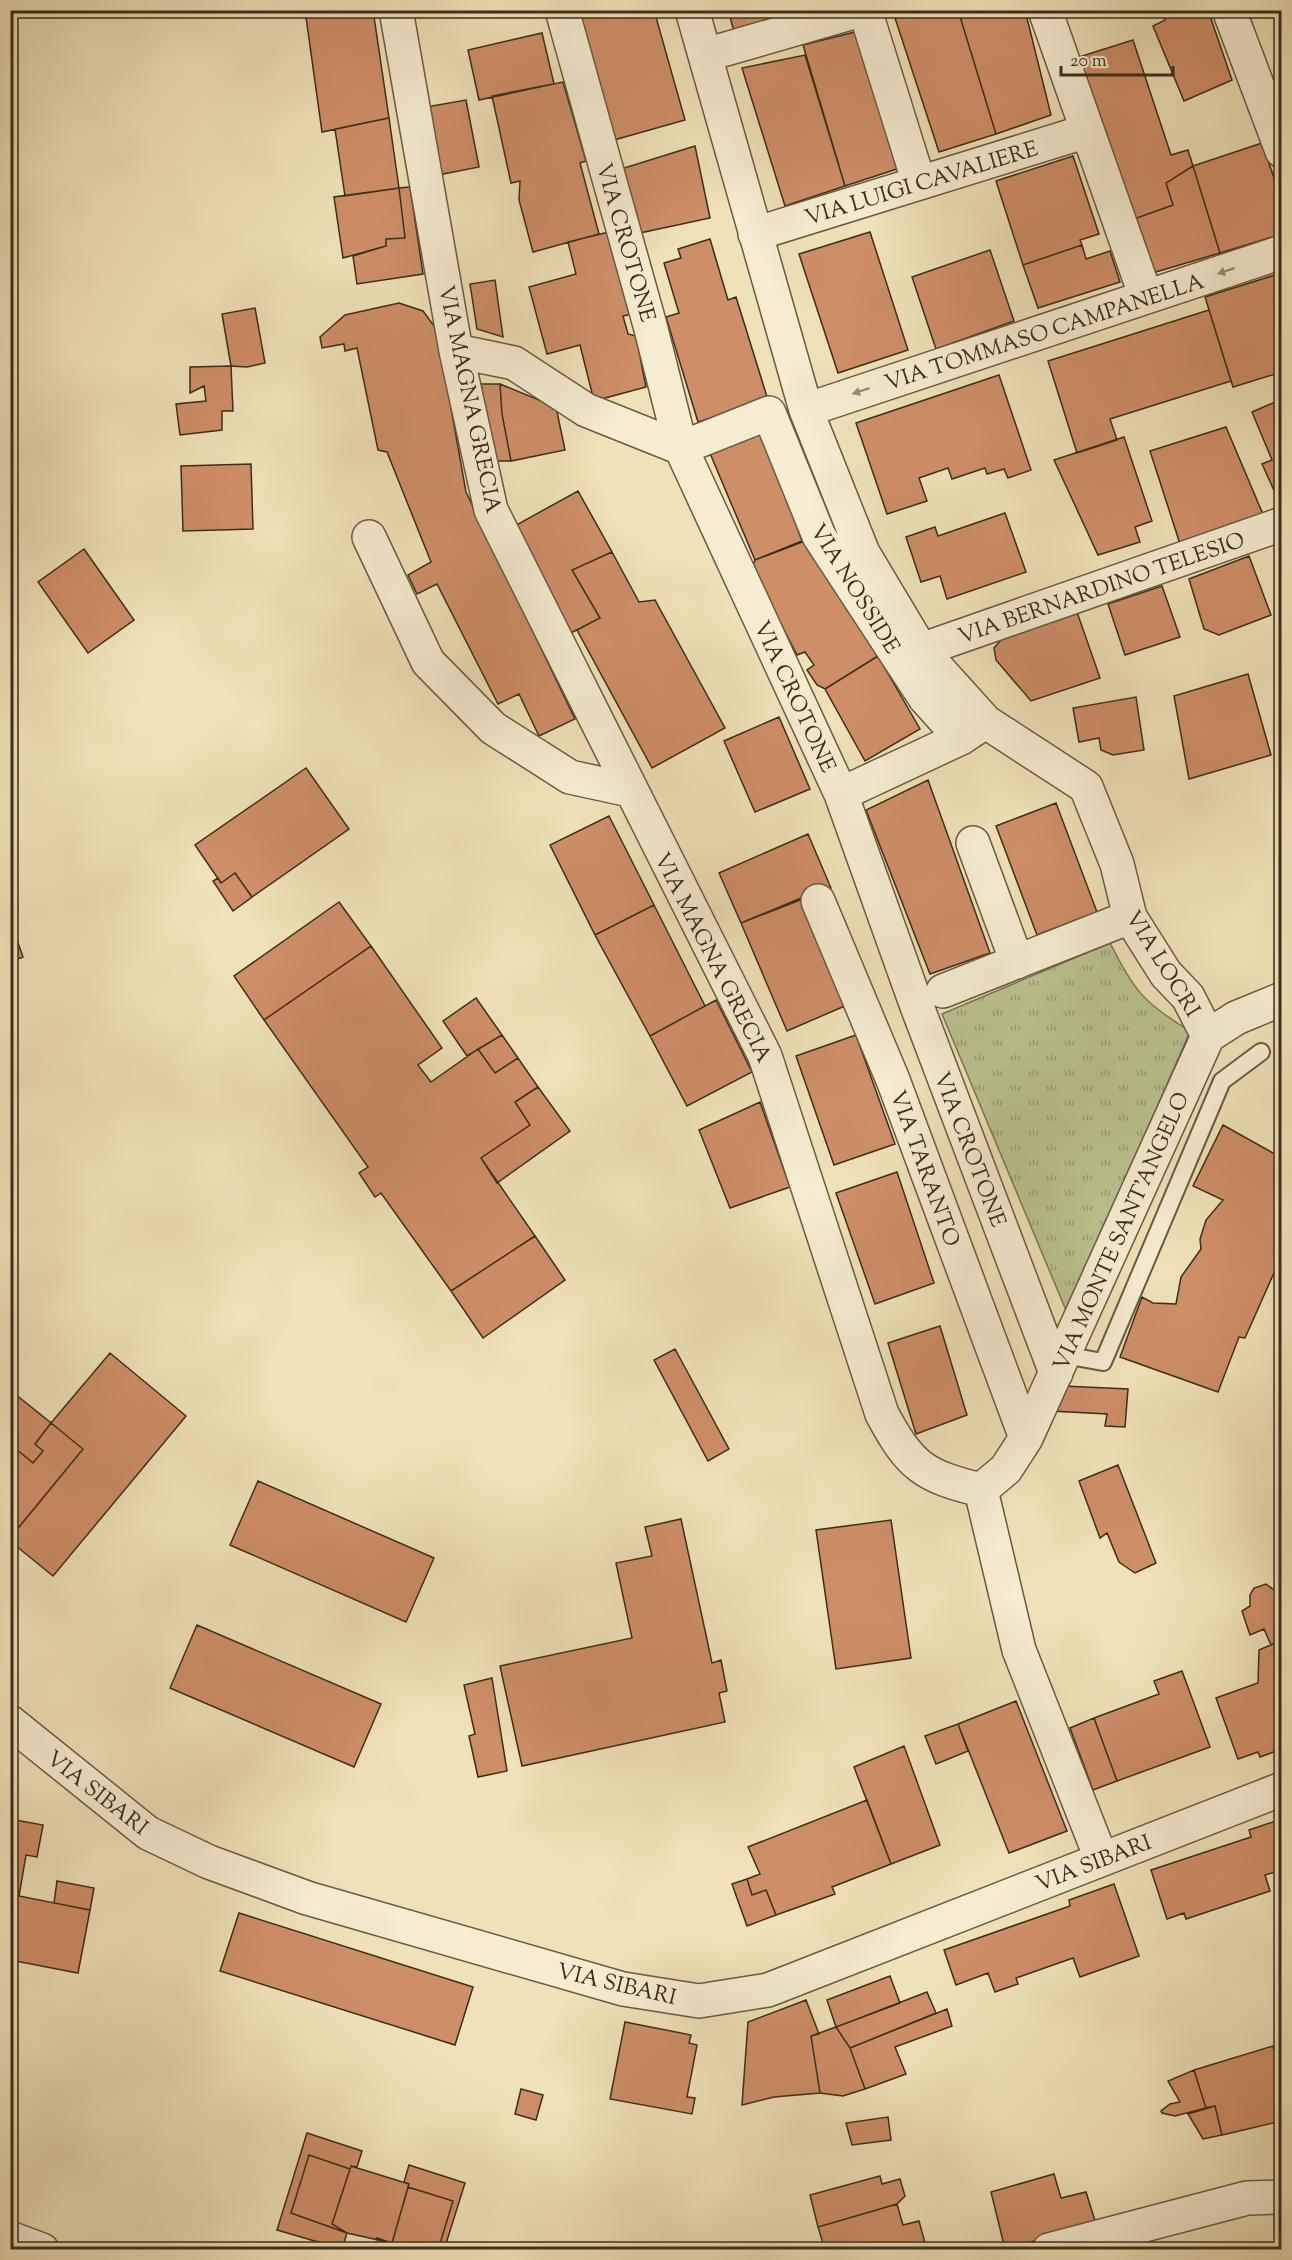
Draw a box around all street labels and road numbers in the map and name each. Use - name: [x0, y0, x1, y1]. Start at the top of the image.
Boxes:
- street label: VIA LUIGI CAVALIERE: [801, 134, 1042, 236]
- street label: VIA CROTONE: [586, 160, 662, 326]
- street label: VIA TOMMASO CAMPANELLA: [881, 267, 1209, 401]
- street label: VIA MAGNA GRECIA: [428, 283, 508, 517]
- street label: VIA NOSSIDE: [801, 518, 906, 661]
- street label: VIA BERNARDINO TELESIO: [954, 526, 1250, 654]
- street label: VIA CROTONE: [744, 616, 842, 778]
- street label: VIA MAGNA GRECIA: [644, 848, 778, 1069]
- street label: VIA LOCRI: [1116, 905, 1207, 1024]
- street label: VIA CROTONE: [924, 1068, 1013, 1232]
- street label: VIA TARANTO: [880, 1086, 966, 1252]
- street label: VIA MONTE SANT'ANGELO: [1047, 1088, 1199, 1377]
- street label: VIA SIBARI: [38, 1744, 154, 1845]
- street label: VIA SIBARI: [1031, 1828, 1157, 1902]
- street label: VIA SIBARI: [553, 1957, 679, 2015]

